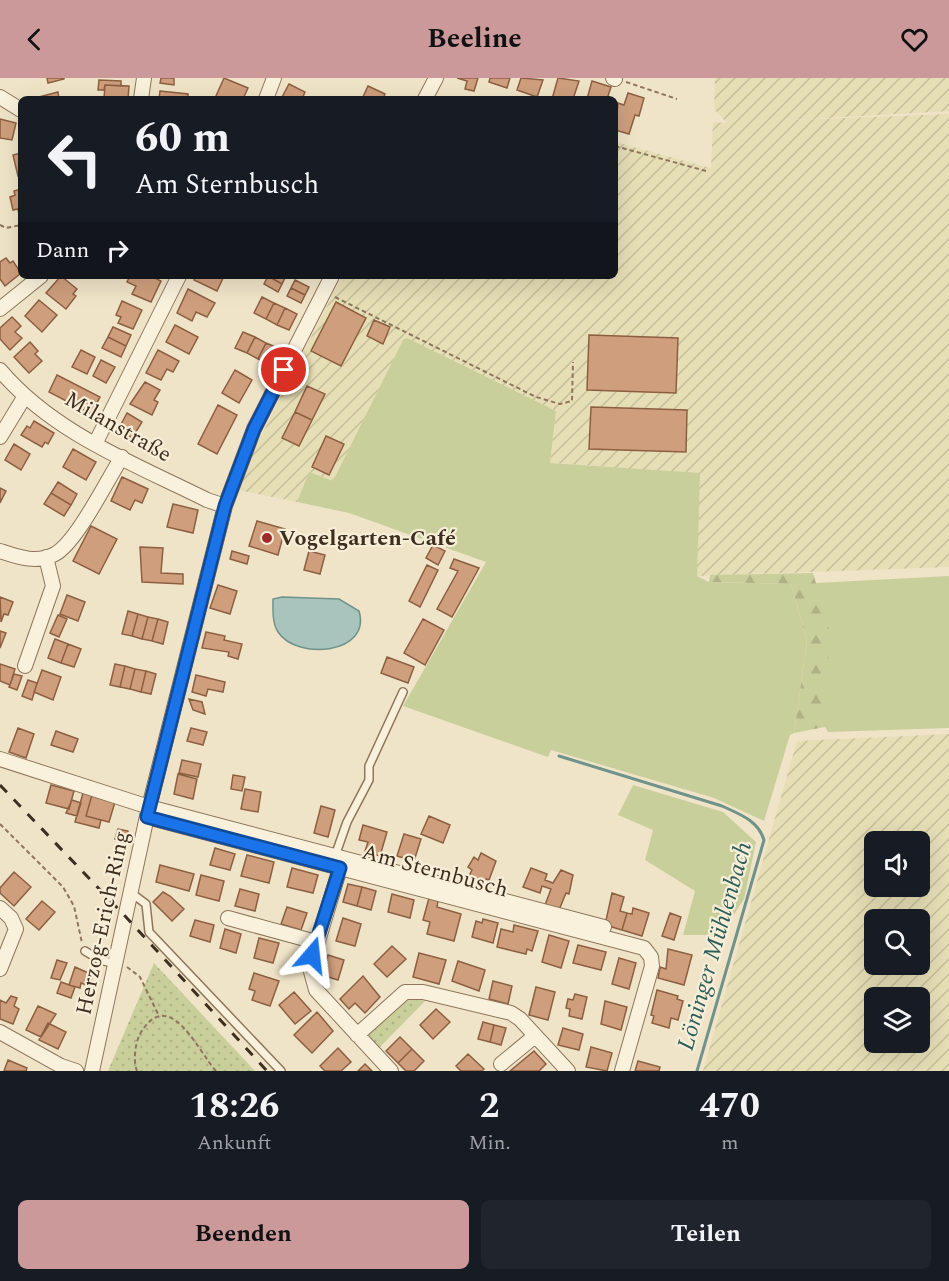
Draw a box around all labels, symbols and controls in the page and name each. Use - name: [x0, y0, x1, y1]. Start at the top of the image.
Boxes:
- text: Beeline: [427, 18, 522, 60]
- icon: back: [18, 23, 51, 56]
- icon: heart: [898, 23, 931, 56]
- text: 60 m: [135, 107, 230, 170]
- icon: left: [36, 120, 114, 198]
- text: Am Sternbusch: [135, 164, 319, 206]
- text: Dann: [36, 234, 89, 267]
- icon: right: [101, 234, 134, 267]
- pin: [258, 344, 309, 395]
- icon: arrive: [267, 353, 300, 386]
- street label: Milanstraße: [58, 383, 178, 471]
- place label: Vogelgarten-Café: [279, 522, 456, 555]
- marker: Vogelgarten-Café: [260, 531, 274, 545]
- street label: Herzog-Erich-Ring: [67, 828, 139, 1018]
- map controls: [864, 831, 930, 1053]
- button: sound: [864, 831, 930, 897]
- street label: Am Sternbusch: [358, 836, 512, 906]
- water label: Löninger Mühlenbach: [668, 837, 762, 1055]
- button: search: [864, 909, 930, 975]
- position arrow: [280, 923, 344, 987]
- button: layers: [864, 987, 930, 1053]
- text: 18:26: [189, 1079, 279, 1134]
- text: 2: [479, 1079, 500, 1134]
- text: 470: [699, 1079, 760, 1134]
- text: Ankunft: [197, 1128, 271, 1158]
- text: Min.: [468, 1128, 510, 1158]
- text: m: [721, 1128, 738, 1158]
- button: Beenden: [18, 1200, 469, 1269]
- button: Teilen: [481, 1200, 931, 1269]

